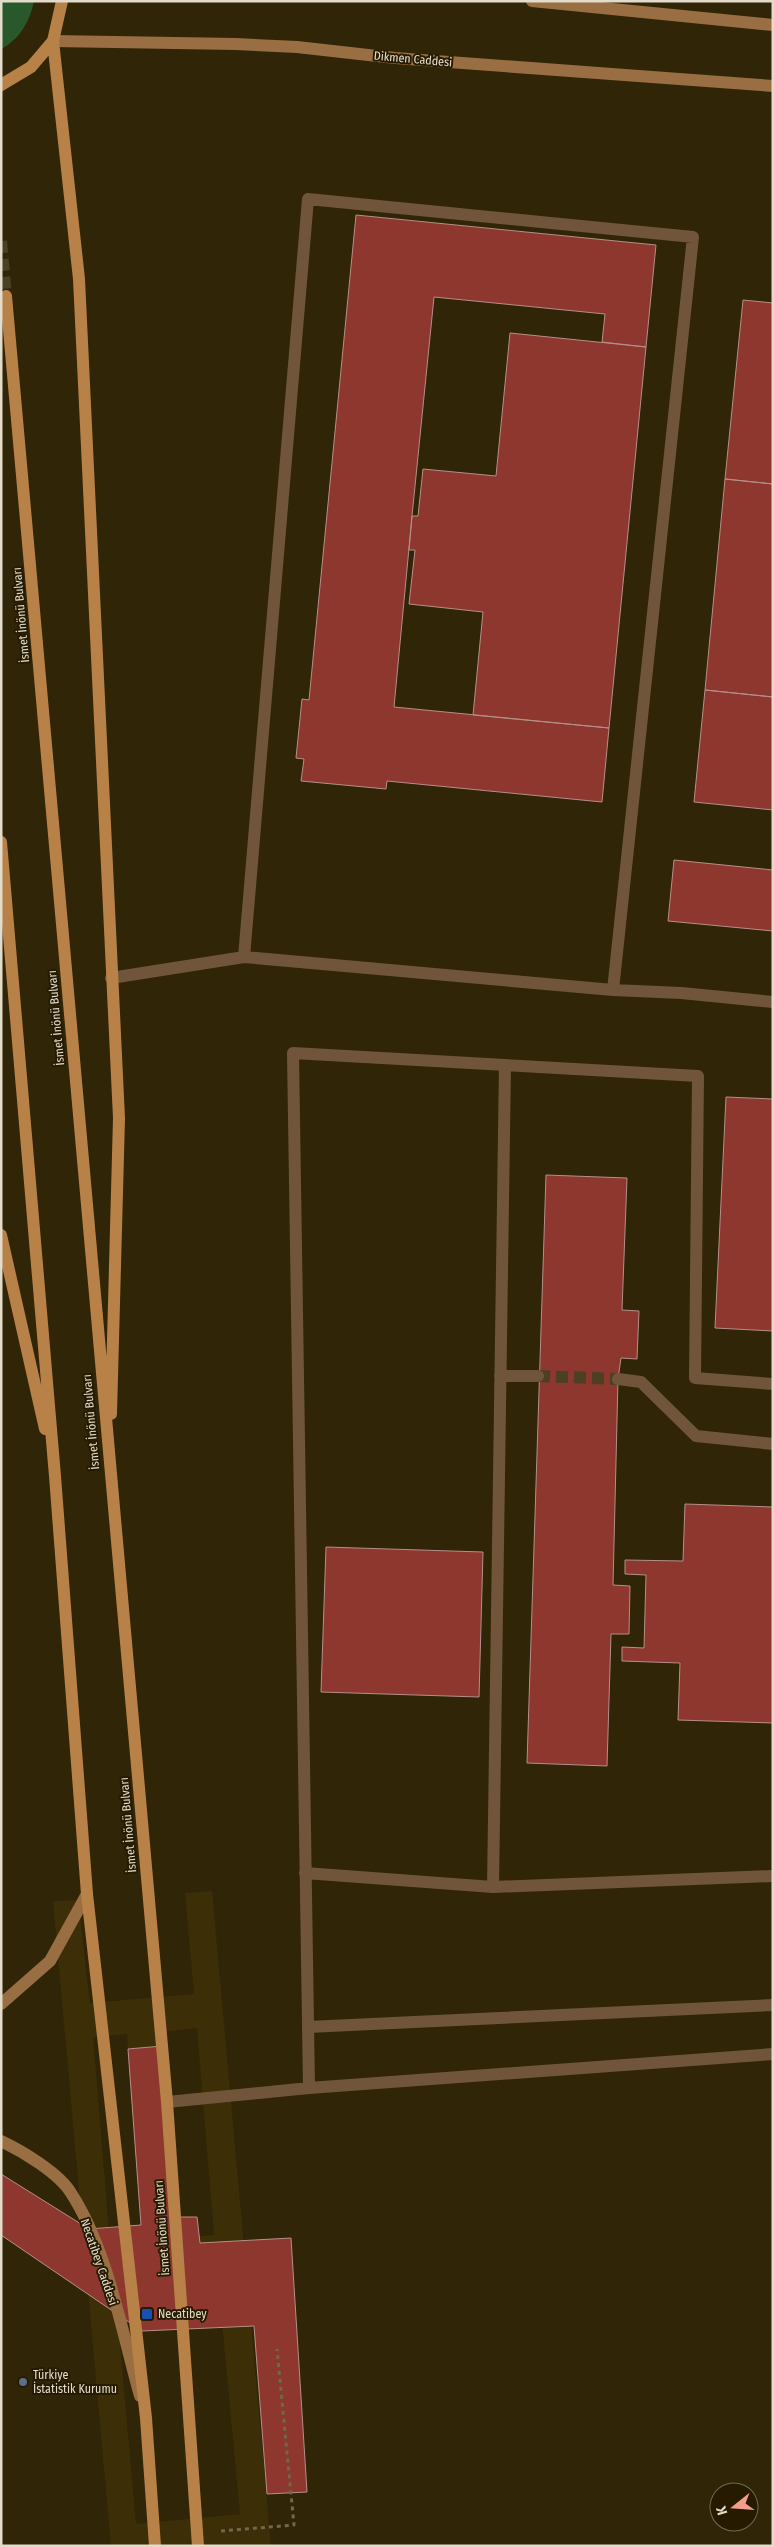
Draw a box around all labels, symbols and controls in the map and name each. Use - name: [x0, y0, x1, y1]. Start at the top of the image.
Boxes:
- street label: Dikmen Caddesi: [373, 49, 453, 69]
- street label: İsmet İnönü Bulvarı: [9, 567, 32, 663]
- street label: İsmet İnönü Bulvarı: [44, 970, 67, 1066]
- street label: İsmet İnönü Bulvarı: [79, 1374, 102, 1470]
- street label: İsmet İnönü Bulvarı: [116, 1777, 139, 1873]
- street label: İsmet İnönü Bulvarı: [151, 2180, 172, 2276]
- street label: Necatibey Caddesi: [78, 2217, 120, 2307]
- marker: Necatibey: [140, 2307, 154, 2321]
- place label: Necatibey: [158, 2307, 207, 2321]
- place label: Türkiye İstatistik Kurumu: [33, 2368, 117, 2396]
- marker: Türkiye İstatistik Kurumu: [17, 2376, 29, 2388]
- north arrow: [709, 2482, 759, 2532]
- text: K: [712, 2503, 731, 2517]

